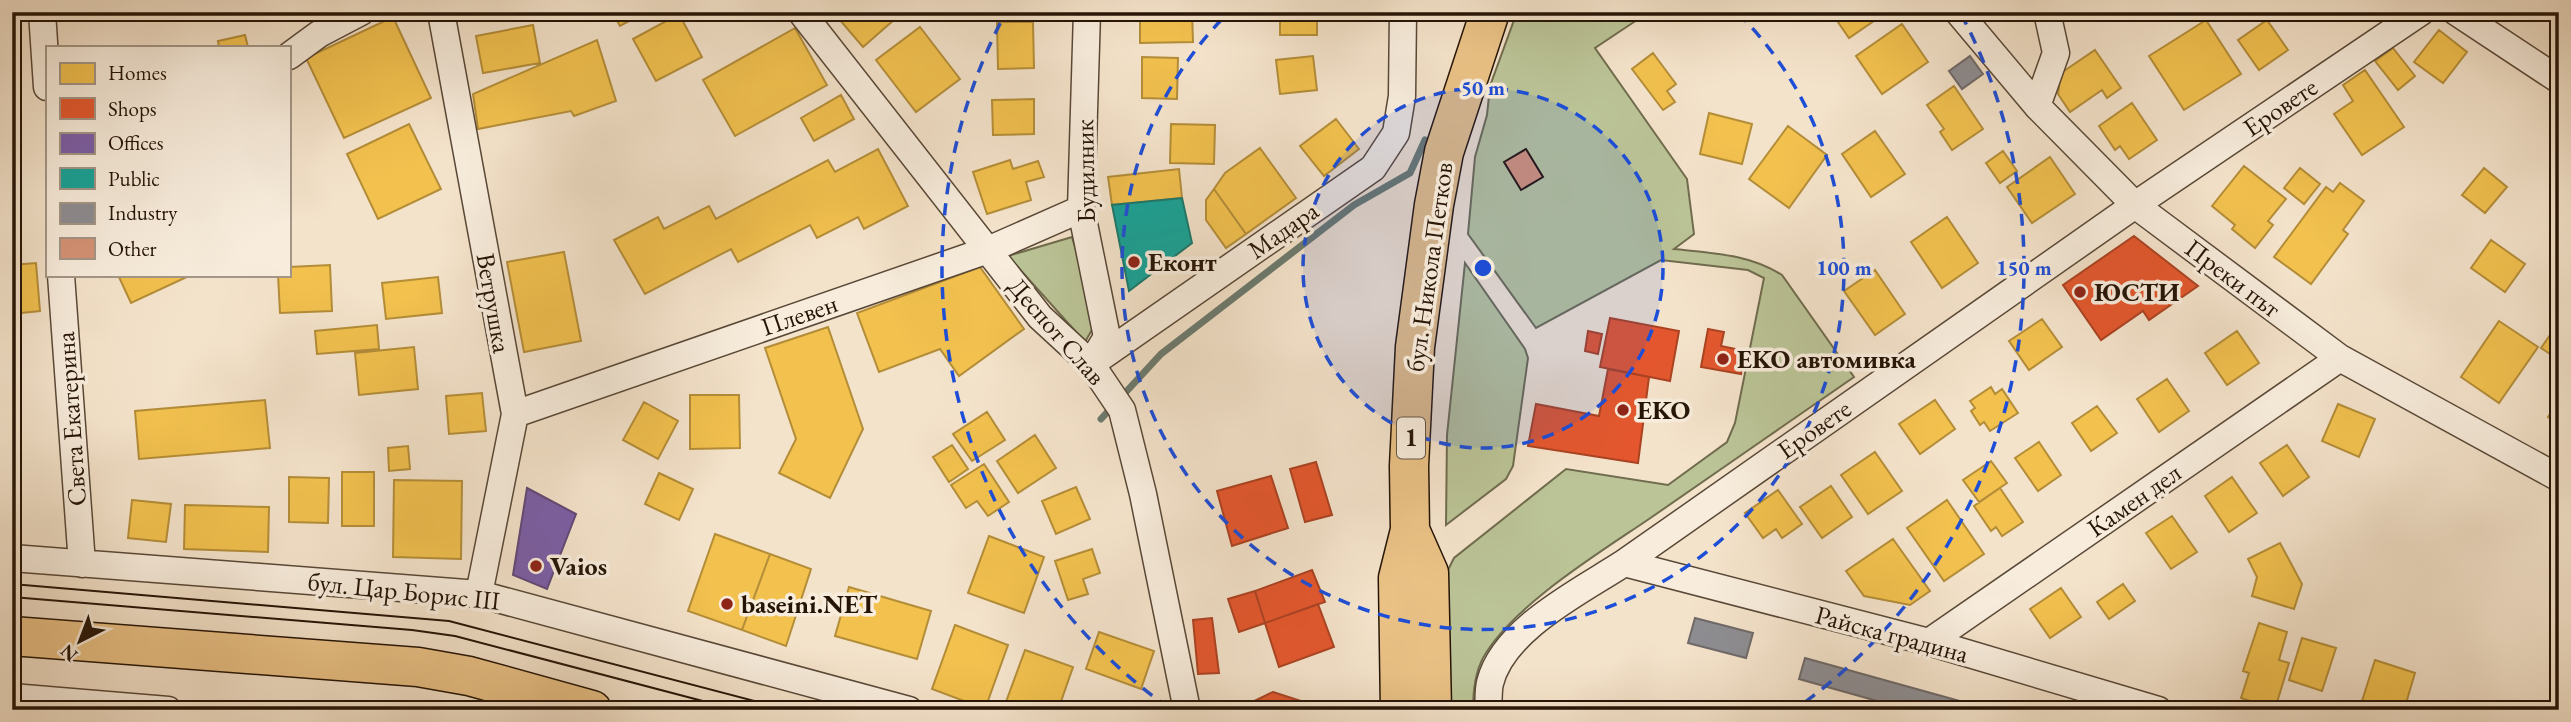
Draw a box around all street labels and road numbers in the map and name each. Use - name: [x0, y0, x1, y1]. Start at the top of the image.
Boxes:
- street label: Еровете: [2236, 70, 2324, 144]
- street label: Будилник: [1067, 118, 1103, 223]
- street label: бул. Никола Петков: [1397, 160, 1461, 374]
- street label: Мадара: [1241, 193, 1326, 267]
- street label: Преки път: [2178, 231, 2288, 325]
- street label: Ветрушка: [469, 250, 520, 356]
- street label: Деспот Слав: [1001, 270, 1113, 392]
- street label: Плевен: [756, 286, 842, 344]
- street label: Света Екатерина: [48, 330, 94, 507]
- street label: Еровете: [1770, 391, 1858, 467]
- road number: 1: [1397, 418, 1425, 458]
- street label: Камен дел: [2080, 455, 2188, 545]
- street label: бул. Цар Борис III: [306, 564, 502, 618]
- street label: Райска градина: [1812, 597, 1973, 671]

